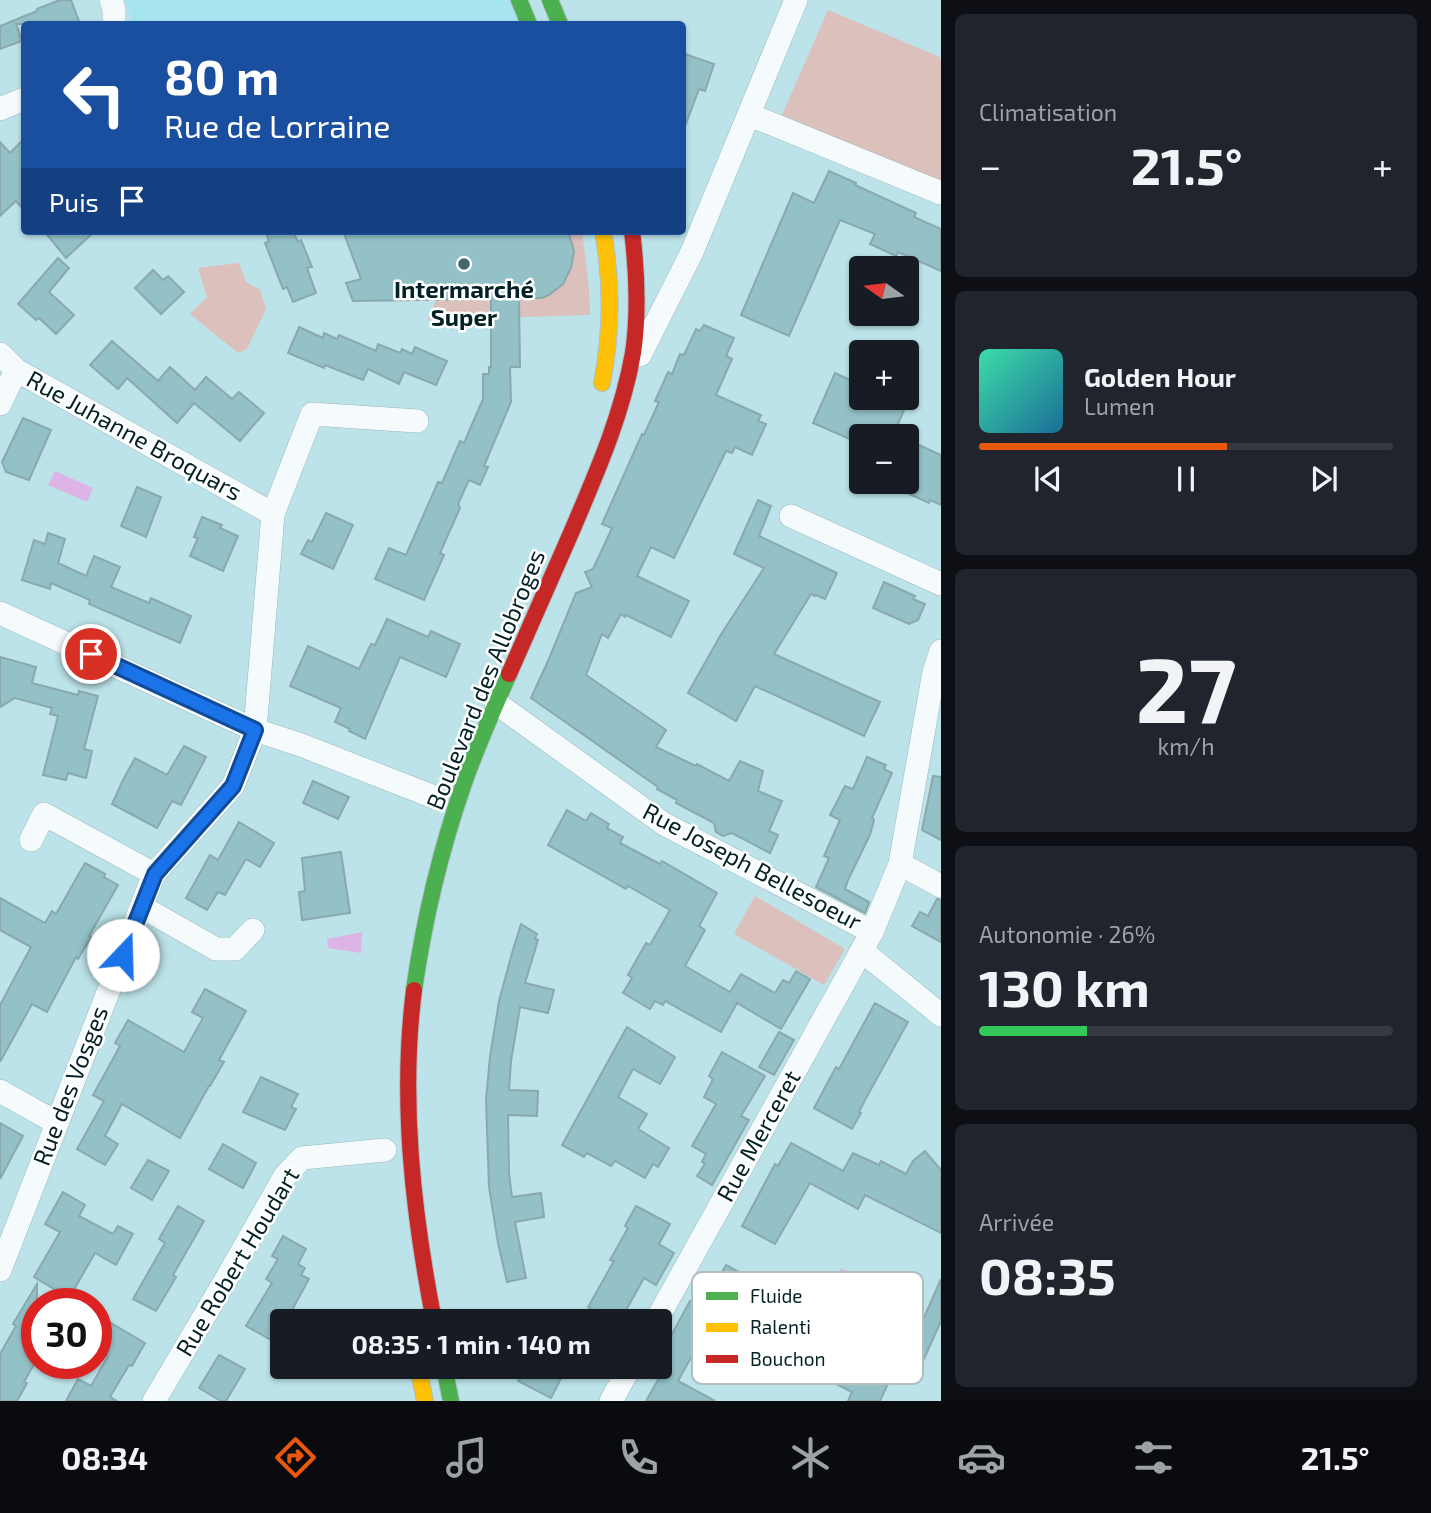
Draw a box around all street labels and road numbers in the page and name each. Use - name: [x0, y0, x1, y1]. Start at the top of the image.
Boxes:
- street label: Rue Juhanne Broquars: [22, 363, 247, 506]
- street label: Boulevard des Allobroges: [419, 545, 550, 814]
- street label: Rue Joseph Bellesoeur: [638, 796, 867, 936]
- street label: Rue des Vosges: [26, 1002, 113, 1169]
- street label: Rue Merceret: [710, 1064, 806, 1206]
- street label: Rue Robert Houdart: [169, 1162, 304, 1361]

